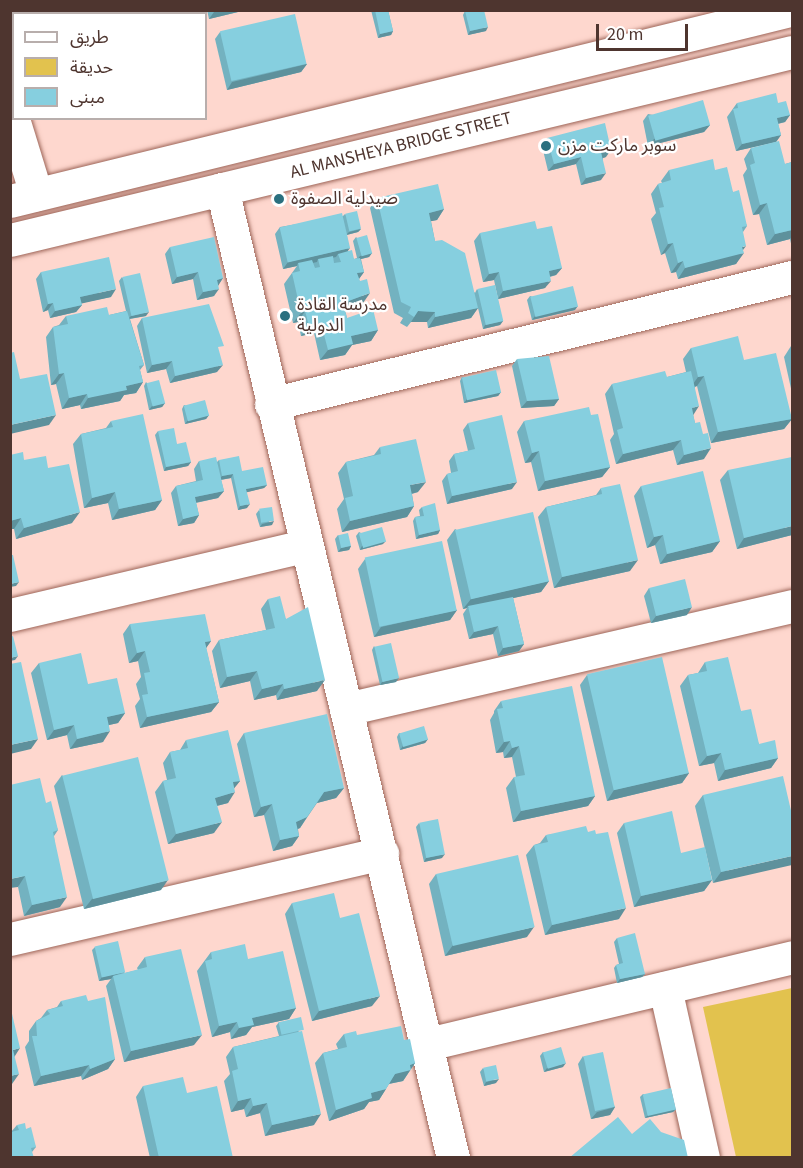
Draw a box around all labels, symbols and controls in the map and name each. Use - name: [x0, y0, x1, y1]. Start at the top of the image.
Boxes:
- legend: [12, 12, 207, 120]
- scale bar: [599, 12, 690, 50]
- text: 20 m: [607, 22, 643, 47]
- text: طريق: [70, 25, 109, 50]
- text: حديقة: [70, 55, 113, 80]
- text: مبنى: [70, 85, 105, 110]
- street label: AL MANSHEYA BRIDGE STREET: [288, 108, 514, 184]
- place label: سوبر ماركت مزن: [558, 135, 676, 157]
- marker: سوبر ماركت مزن: [539, 139, 553, 153]
- place label: صيدلية الصفوة: [291, 188, 398, 210]
- marker: صيدلية الصفوة: [272, 192, 286, 206]
- place label: مدرسة القادة الدولية: [297, 295, 388, 338]
- marker: مدرسة القادة الدولية: [278, 309, 292, 323]

